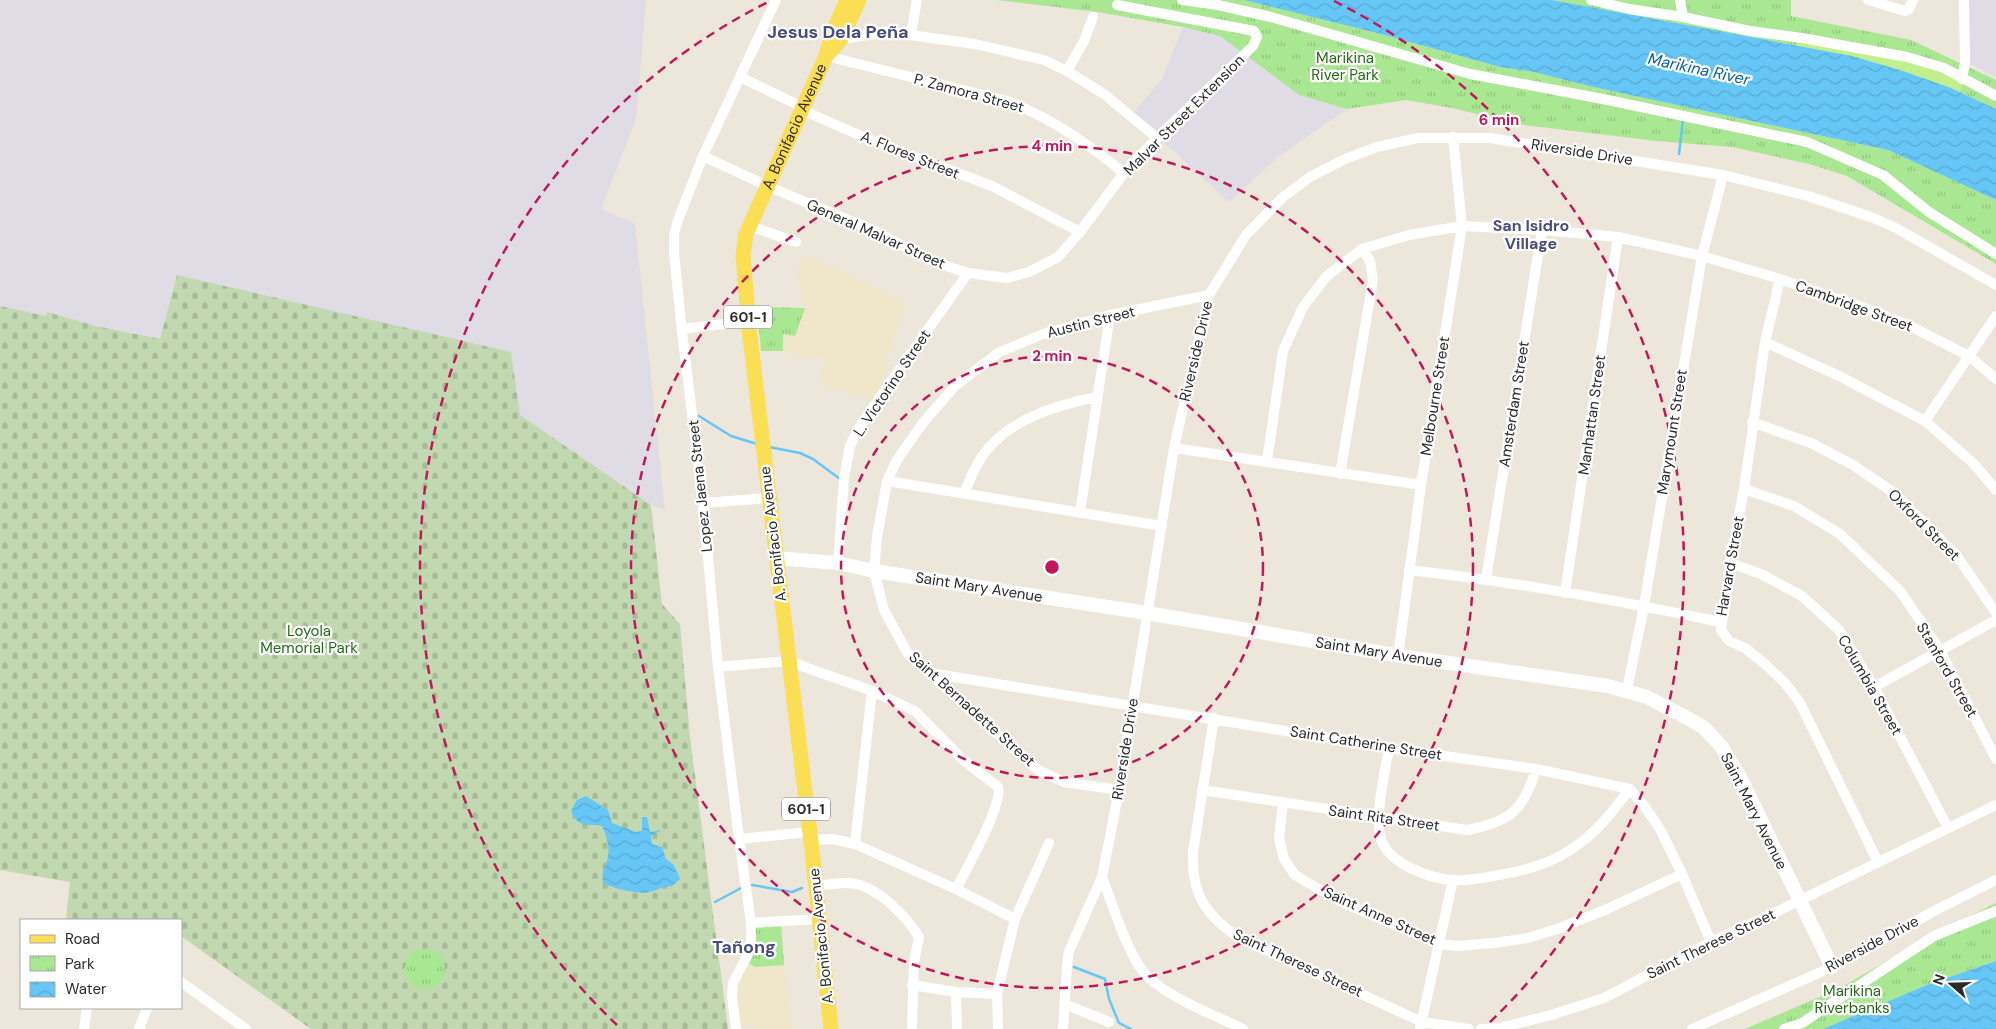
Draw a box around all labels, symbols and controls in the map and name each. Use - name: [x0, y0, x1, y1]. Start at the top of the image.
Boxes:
- district label: Jesus Dela Peña: [767, 20, 909, 44]
- park label: Marikina River Park: [1311, 48, 1379, 85]
- water label: Marikina River: [1646, 48, 1753, 90]
- street label: Malvar Street Extension: [1119, 50, 1249, 180]
- street label: A. Bonifacio Avenue: [757, 60, 831, 193]
- street label: P. Zamora Street: [912, 69, 1026, 117]
- text: 6 min: [1479, 110, 1519, 130]
- street label: A. Flores Street: [858, 126, 963, 184]
- street label: Riverside Drive: [1530, 134, 1634, 170]
- text: 4 min: [1032, 136, 1072, 156]
- street label: General Malvar Street: [803, 194, 949, 274]
- district label: San Isidro Village: [1493, 215, 1569, 254]
- street label: Cambridge Street: [1793, 276, 1915, 337]
- street label: Riverside Drive: [1175, 299, 1217, 403]
- street label: Austin Street: [1045, 301, 1137, 343]
- road number: 601-1: [724, 306, 772, 328]
- street label: L. Victorino Street: [849, 326, 935, 440]
- street label: Melbourne Street: [1416, 335, 1454, 457]
- street label: Amsterdam Street: [1494, 339, 1534, 468]
- text: 2 min: [1032, 346, 1072, 366]
- street label: Manhattan Street: [1574, 354, 1610, 476]
- street label: Marymount Street: [1652, 368, 1692, 496]
- street label: Lopez Jaena Street: [683, 419, 717, 553]
- street label: A. Bonifacio Avenue: [755, 465, 791, 603]
- street label: Oxford Street: [1884, 485, 1964, 565]
- street label: Harvard Street: [1711, 515, 1749, 617]
- centre of rings: [1043, 558, 1061, 576]
- street label: Saint Mary Avenue: [914, 567, 1044, 607]
- street label: Stanford Street: [1912, 619, 1982, 721]
- park label: Loyola Memorial Park: [260, 621, 358, 658]
- street label: Columbia Street: [1833, 631, 1907, 739]
- street label: Saint Mary Avenue: [1314, 632, 1444, 672]
- street label: Saint Bernadette Street: [905, 647, 1039, 771]
- street label: Riverside Drive: [1107, 697, 1143, 801]
- street label: Saint Catherine Street: [1289, 721, 1443, 765]
- street label: Saint Mary Avenue: [1716, 749, 1792, 873]
- road number: 601-1: [782, 798, 830, 821]
- street label: Saint Rita Street: [1327, 800, 1441, 836]
- street label: A. Bonifacio Avenue: [804, 867, 838, 1005]
- street label: Saint Anne Street: [1321, 882, 1440, 950]
- street label: Saint Therese Street: [1643, 904, 1779, 984]
- street label: Riverside Drive: [1822, 911, 1922, 977]
- legend: [20, 919, 182, 1009]
- street label: Saint Therese Street: [1230, 924, 1366, 1002]
- text: Road: [65, 929, 100, 949]
- district label: Tañong: [712, 935, 776, 959]
- text: Park: [65, 954, 95, 974]
- north arrow: [1926, 959, 1976, 1009]
- text: N: [1929, 972, 1949, 987]
- text: Water: [65, 979, 107, 999]
- park label: Marikina Riverbanks: [1815, 981, 1889, 1018]

